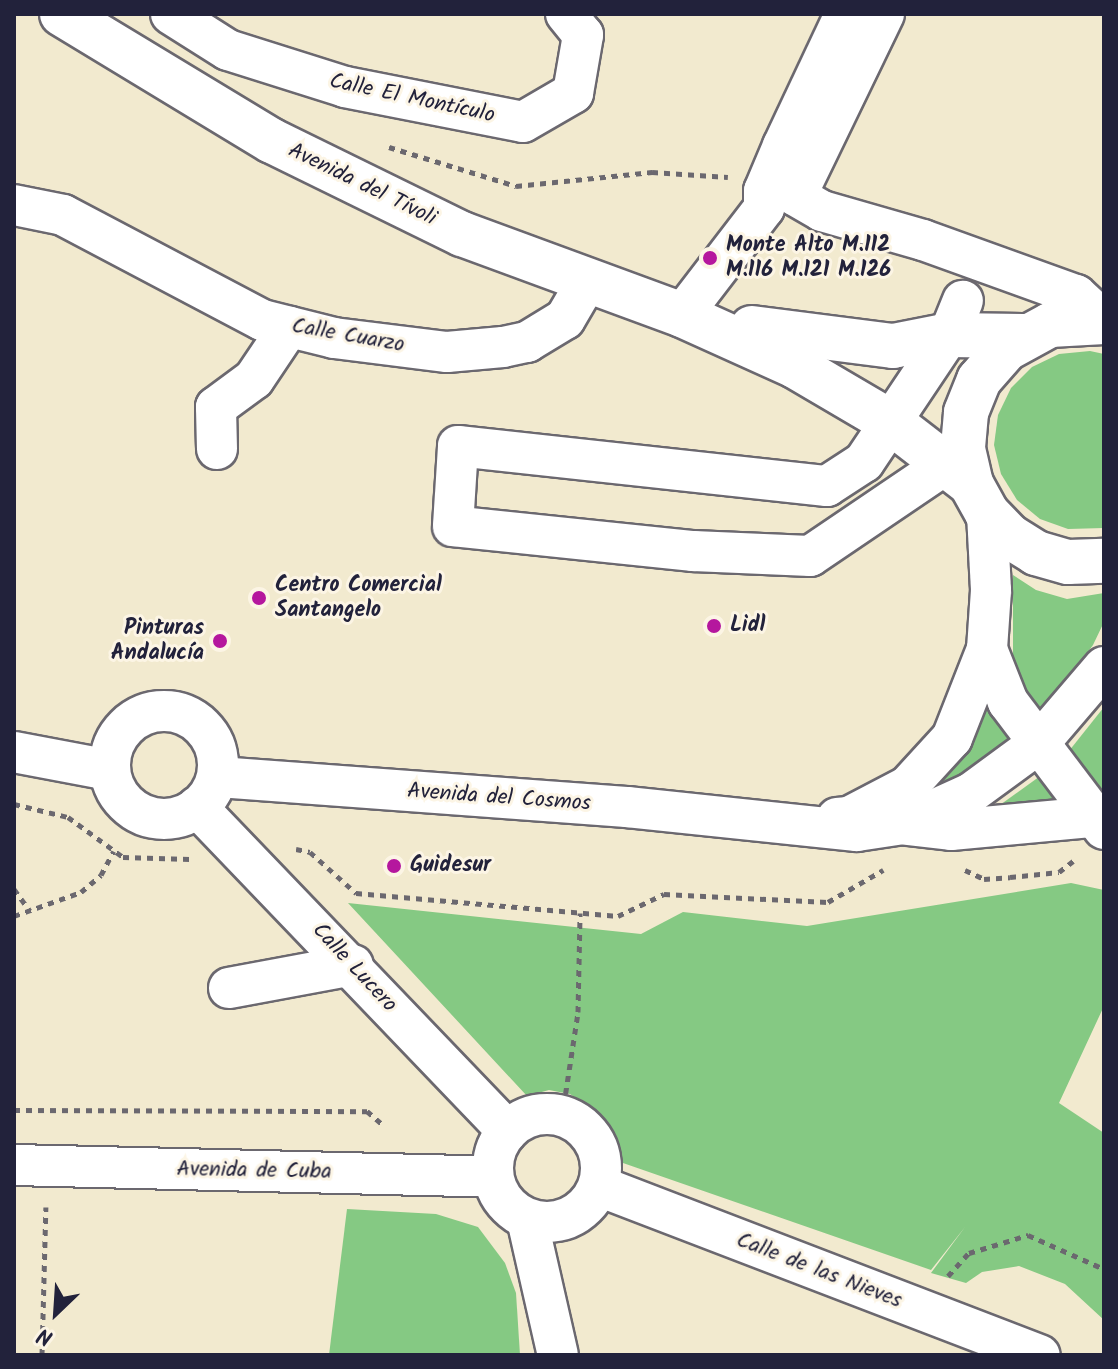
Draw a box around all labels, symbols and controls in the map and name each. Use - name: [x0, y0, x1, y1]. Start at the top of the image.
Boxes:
- street label: Calle El Montículo: [327, 69, 497, 129]
- street label: Avenida del Tívoli: [284, 138, 440, 232]
- place label: Monte Alto M.112 M.116 M.121 M.126: [726, 232, 891, 284]
- marker: Monte Alto M.112 M.116 M.121 M.126: [701, 249, 719, 267]
- street label: Calle Cuarzo: [290, 313, 406, 359]
- place label: Centro Comercial Santangelo: [275, 572, 442, 624]
- marker: Centro Comercial Santangelo: [250, 589, 268, 607]
- place label: Lidl: [730, 613, 765, 639]
- place label: Pinturas Andalucía: [111, 615, 204, 666]
- marker: Lidl: [705, 617, 723, 635]
- marker: Pinturas Andalucía: [211, 632, 229, 650]
- street label: Avenida del Cosmos: [406, 778, 592, 818]
- place label: Guidesur: [410, 853, 491, 879]
- marker: Guidesur: [385, 857, 403, 875]
- street label: Calle Lucero: [306, 918, 402, 1018]
- street label: Avenida de Cuba: [176, 1156, 332, 1186]
- street label: Calle de las Nieves: [732, 1227, 906, 1315]
- north arrow: [16, 1273, 96, 1353]
- text: N: [32, 1316, 59, 1354]

